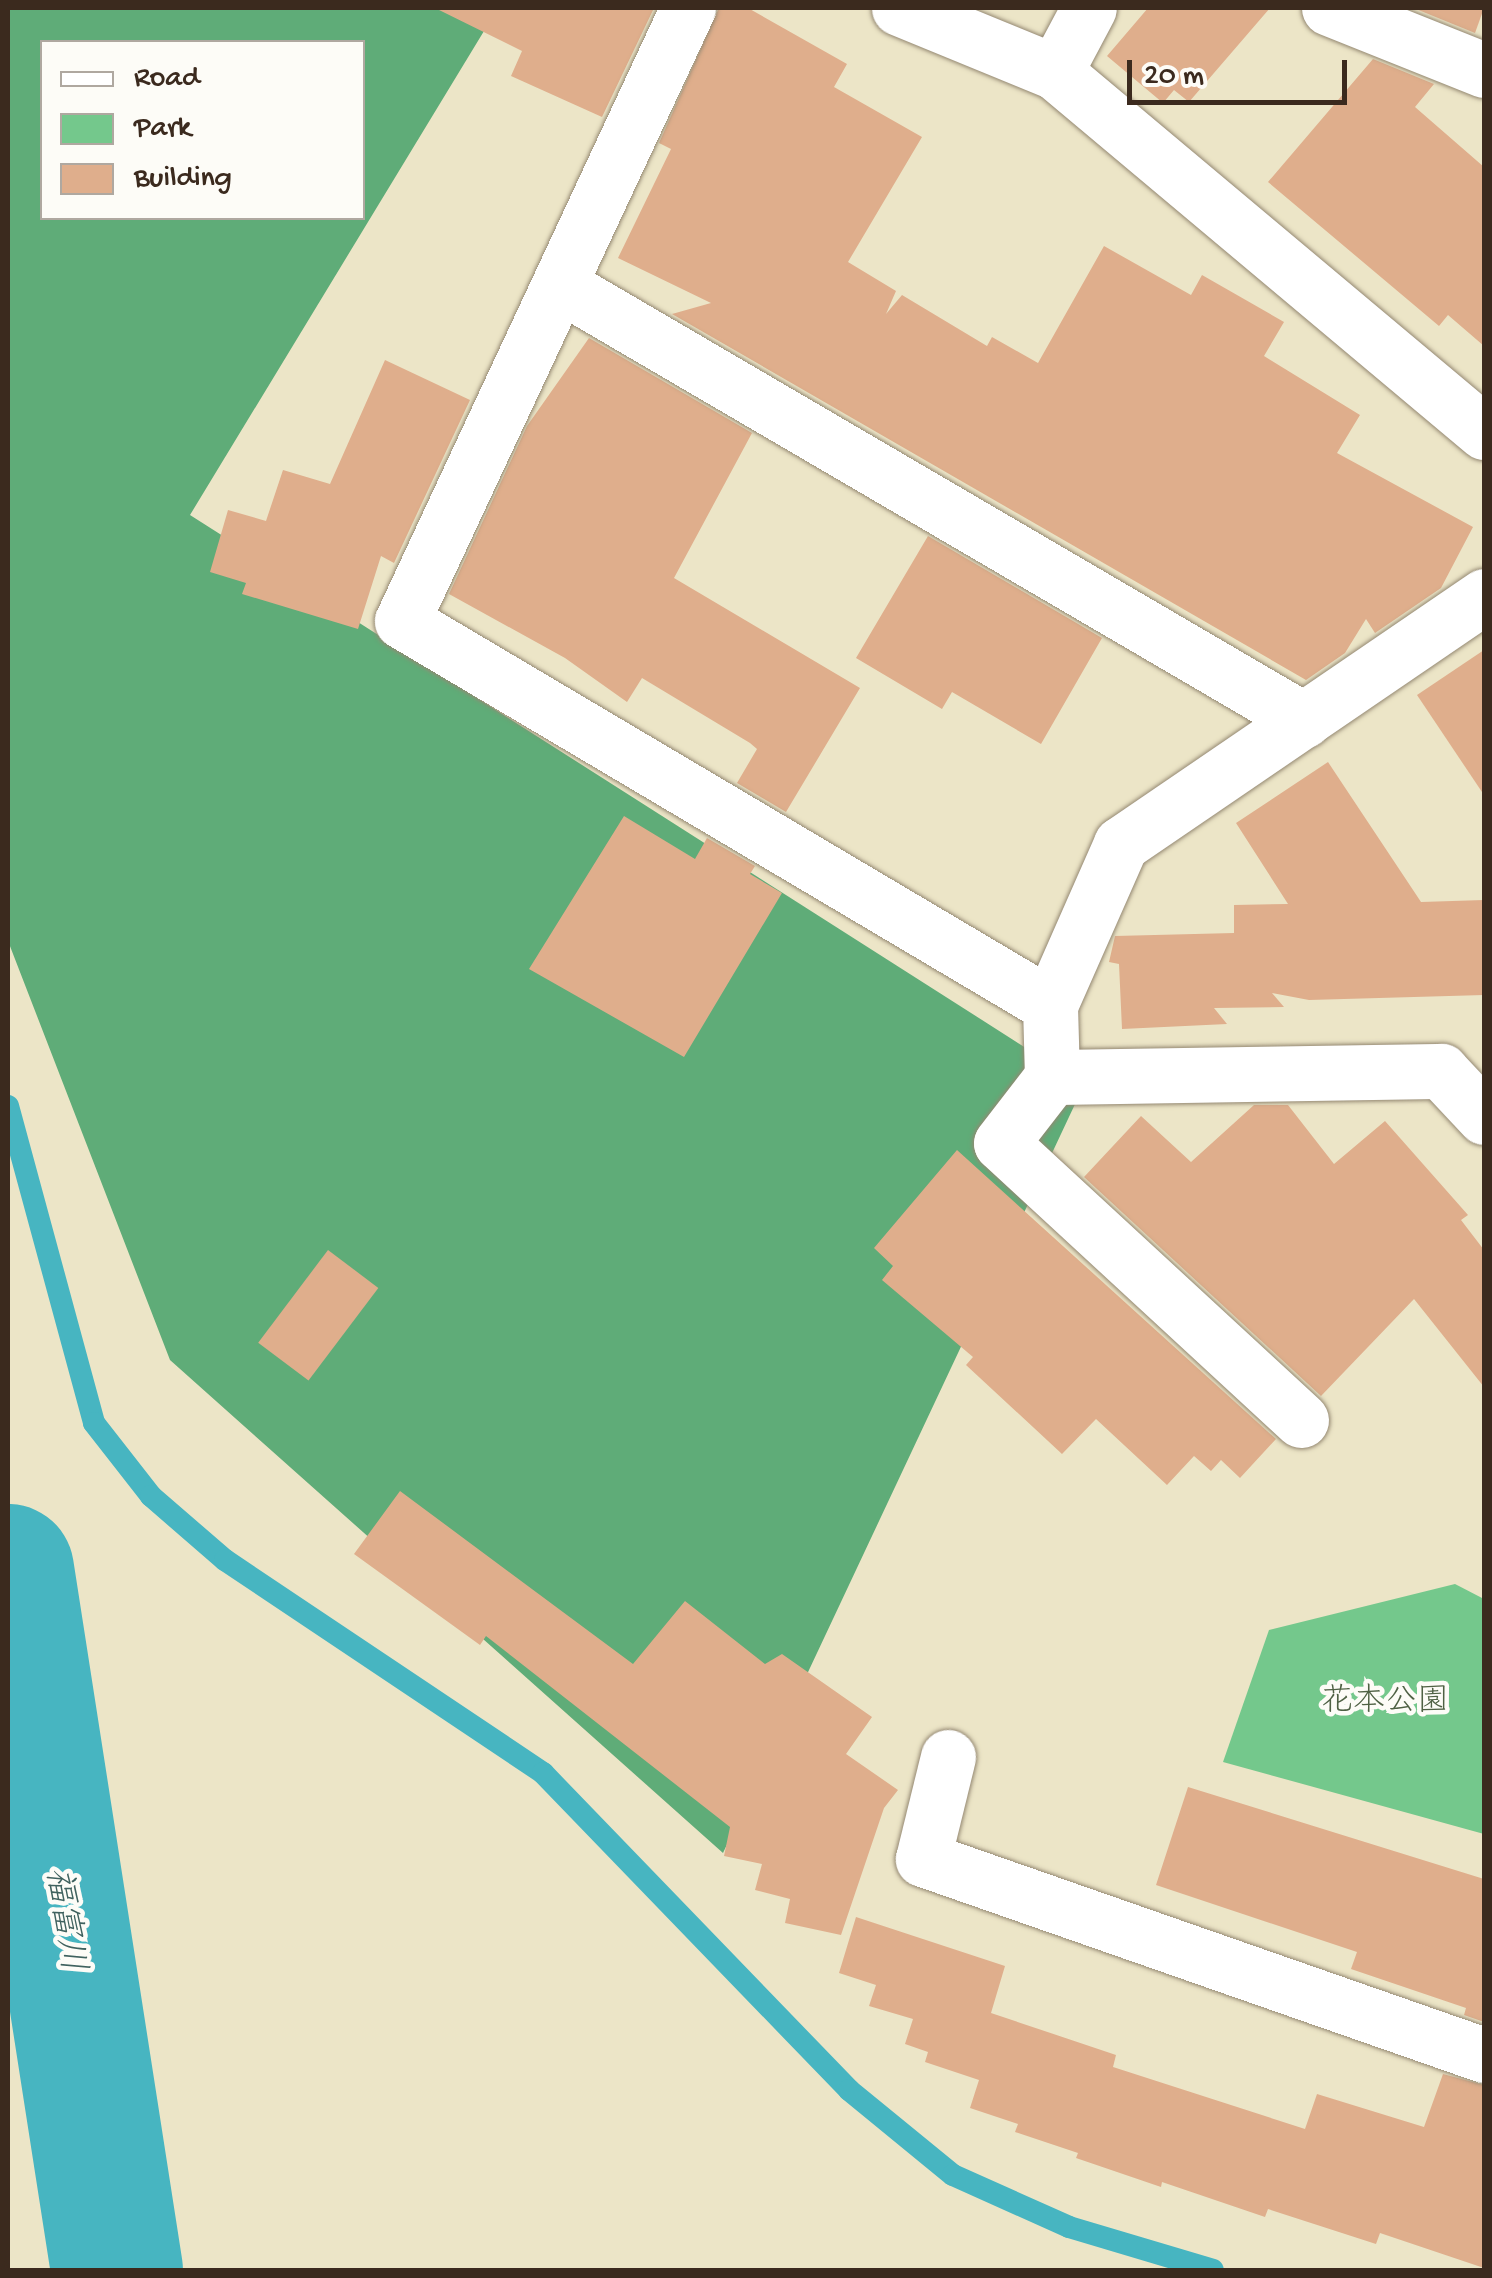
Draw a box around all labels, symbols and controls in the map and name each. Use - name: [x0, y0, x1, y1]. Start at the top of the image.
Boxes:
- legend: [40, 40, 365, 220]
- scale bar: [1132, 40, 1352, 102]
- text: 20 m: [1144, 60, 1204, 95]
- text: Road: [134, 62, 200, 97]
- text: Park: [134, 112, 191, 147]
- text: Building: [134, 162, 232, 197]
- park label: 花本公園: [1321, 1684, 1449, 1722]
- water label: 福富川: [33, 1865, 91, 1975]

